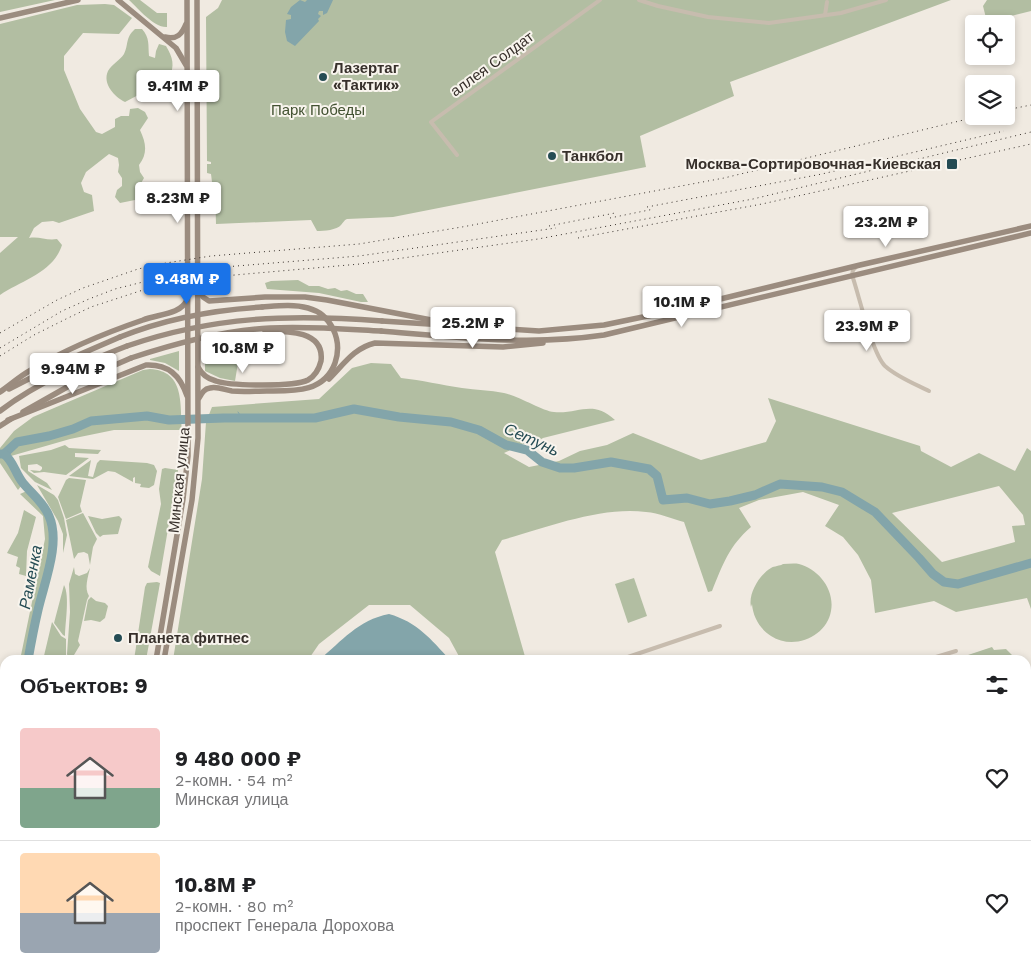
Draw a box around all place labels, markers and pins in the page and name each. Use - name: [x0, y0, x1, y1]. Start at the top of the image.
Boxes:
- place label: Лазертаг «Тактик»: [333, 59, 399, 94]
- pin: 9.41M ₽: [132, 70, 224, 112]
- marker: Лазертаг «Тактик»: [317, 71, 329, 83]
- place label: Танкбол: [562, 147, 623, 165]
- marker: Танкбол: [546, 150, 558, 162]
- place label: Москва-Сортировочная-Киевская: [685, 155, 941, 173]
- marker: Москва-Сортировочная-Киевская: [945, 157, 959, 171]
- pin: 8.23M ₽: [132, 182, 224, 224]
- pin: 23.2M ₽: [840, 206, 932, 248]
- pin: 9.48M ₽: [141, 262, 233, 305]
- pin: 10.1M ₽: [636, 286, 728, 328]
- pin: 25.2M ₽: [427, 306, 519, 349]
- pin: 23.9M ₽: [821, 310, 913, 352]
- pin: 10.8M ₽: [197, 332, 289, 374]
- pin: 9.94M ₽: [27, 352, 119, 395]
- place label: Планета фитнес: [128, 629, 249, 647]
- marker: Планета фитнес: [112, 632, 124, 644]

